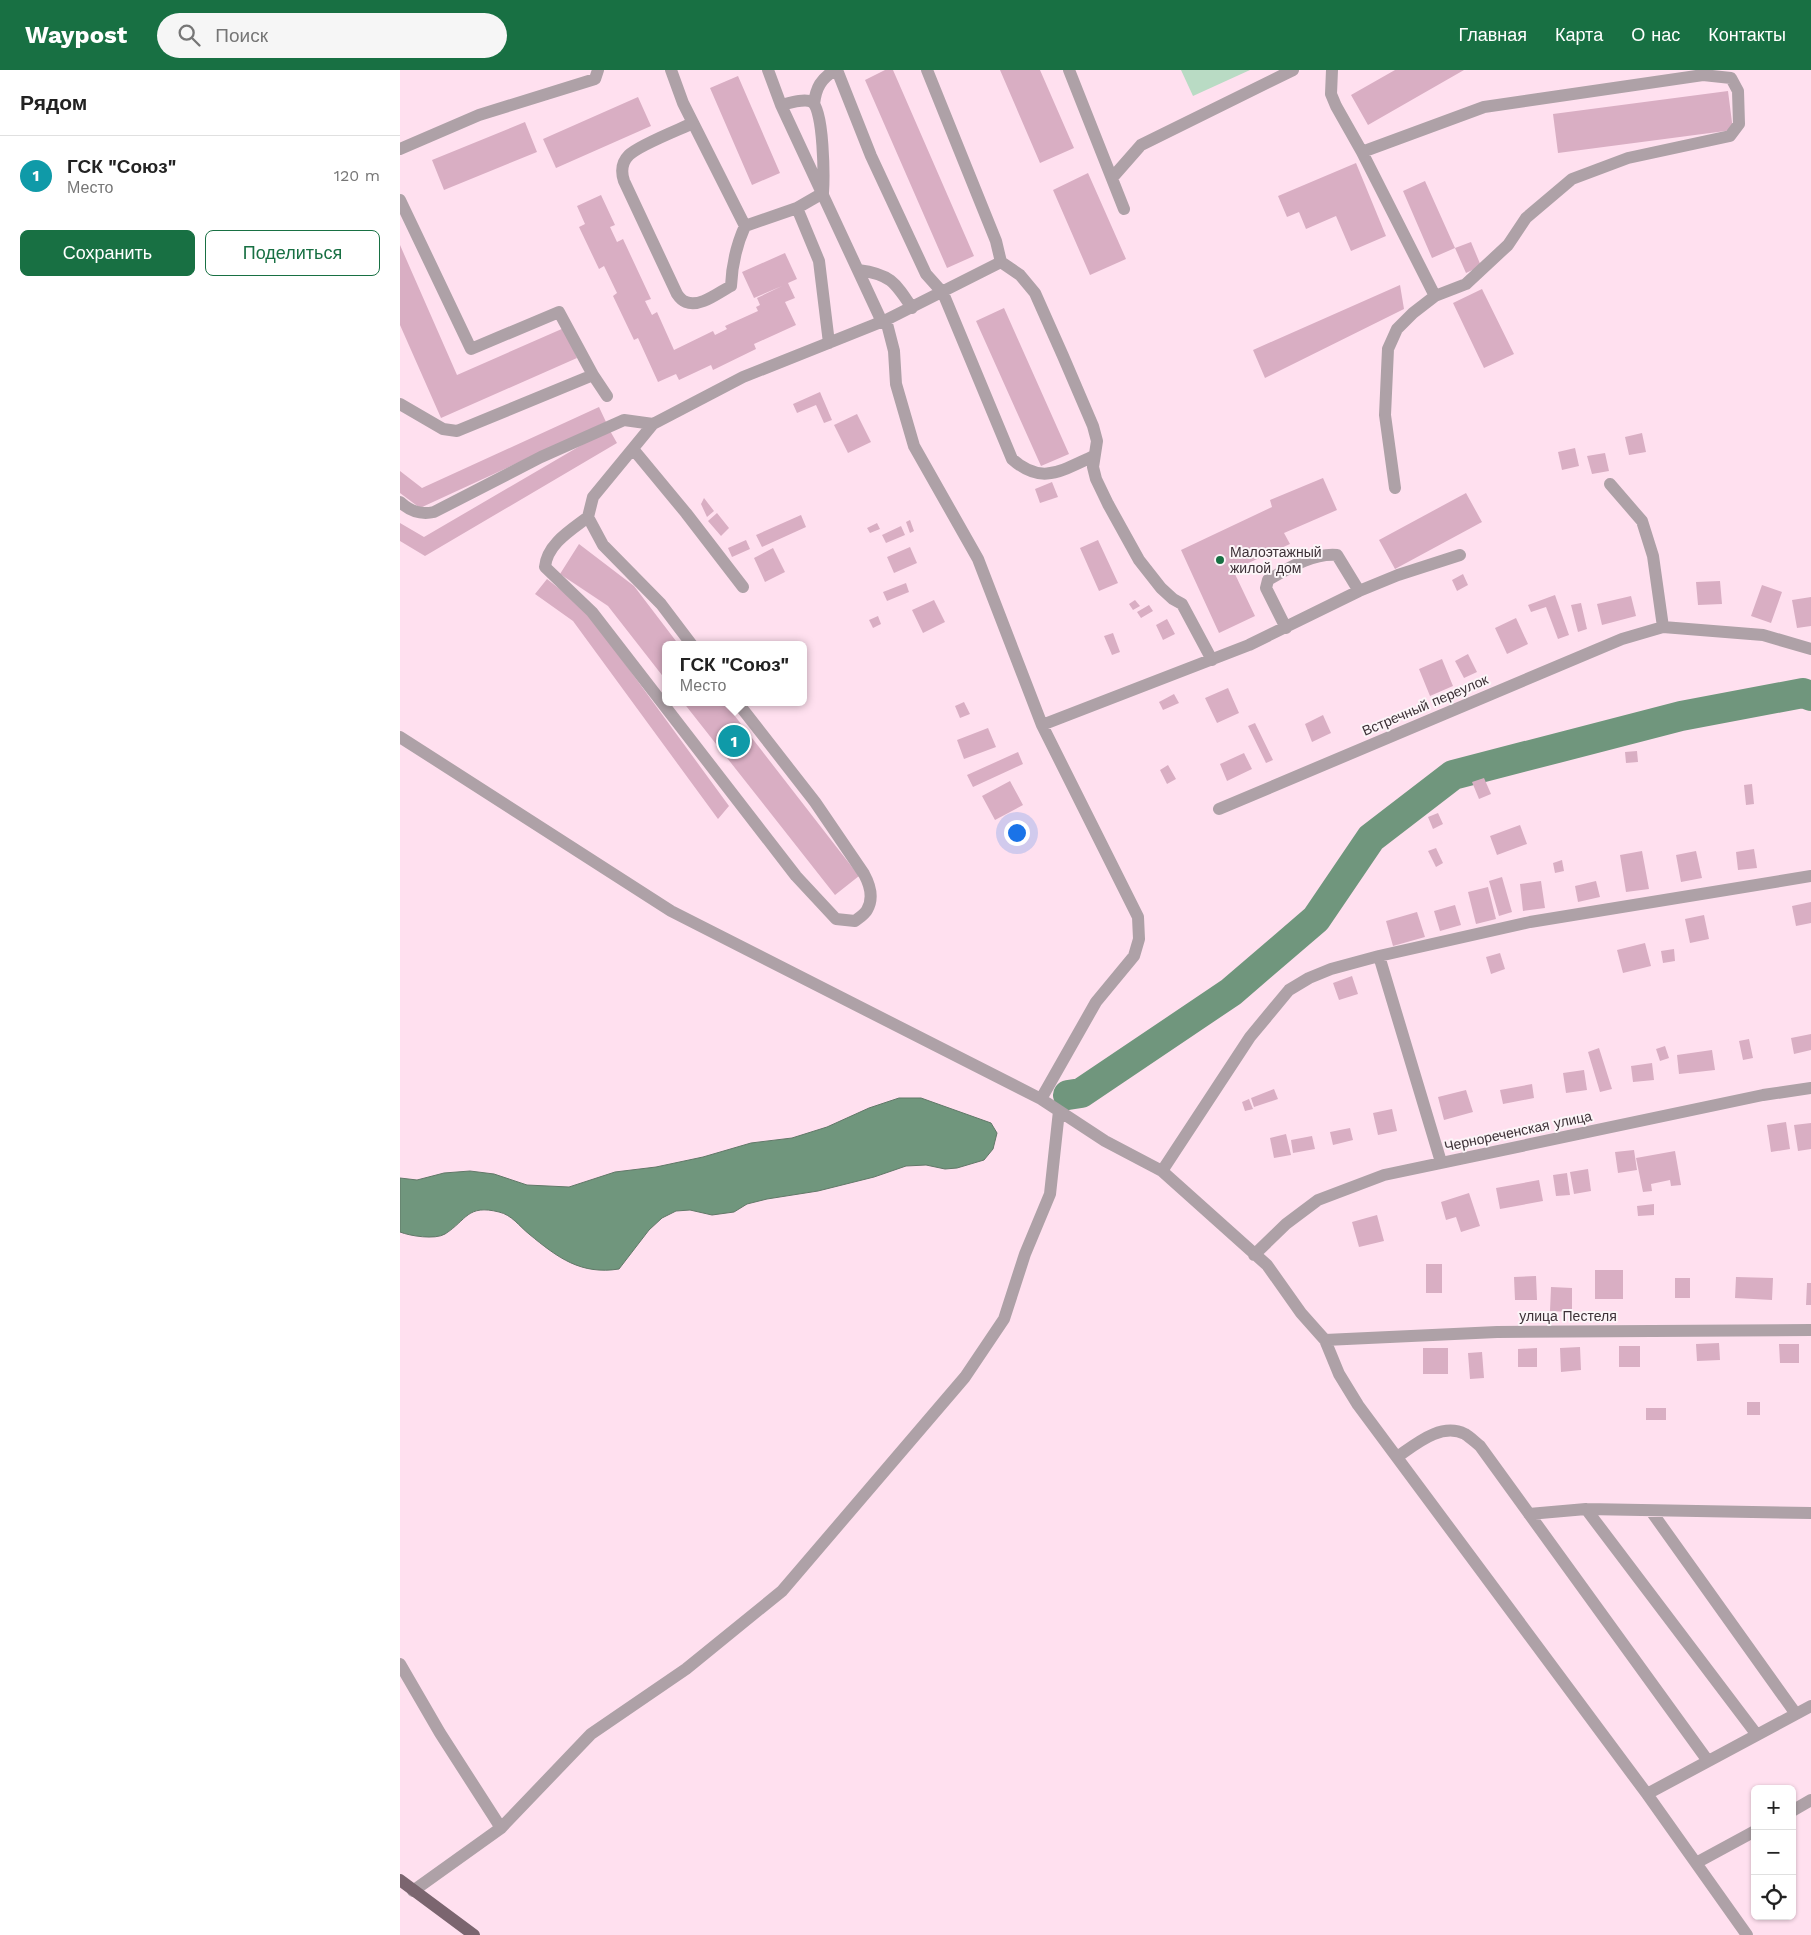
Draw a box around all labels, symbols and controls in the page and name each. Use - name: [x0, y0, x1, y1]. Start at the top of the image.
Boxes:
- search box: [157, 13, 507, 58]
- text: Waypost: [25, 21, 127, 49]
- icon: search: [175, 21, 203, 49]
- text: Поиск: [215, 24, 268, 47]
- text: Главная: [1458, 24, 1527, 45]
- text: Карта: [1555, 24, 1603, 45]
- text: О нас: [1631, 24, 1680, 45]
- text: Контакты: [1708, 24, 1786, 45]
- text: Рядом: [20, 90, 87, 115]
- text: ГСК "Союз": [67, 155, 176, 178]
- text: 1: [33, 166, 39, 185]
- text: 120 m: [334, 166, 380, 185]
- text: Место: [67, 178, 113, 197]
- button: Сохранить: [20, 230, 195, 276]
- button: Поделиться: [205, 230, 380, 276]
- place label: Малоэтажный жилой дом: [1230, 544, 1322, 576]
- marker: Малоэтажный жилой дом: [1214, 554, 1226, 566]
- popup: [662, 641, 807, 706]
- text: ГСК "Союз": [680, 653, 789, 676]
- street label: Встречный переулок: [1360, 671, 1491, 739]
- text: Место: [680, 676, 726, 695]
- pin: 1: [718, 722, 750, 760]
- your location: [1004, 820, 1030, 846]
- street label: Чернореченская улица: [1443, 1107, 1593, 1154]
- street label: улица Пестеля: [1519, 1308, 1617, 1324]
- map controls: [1751, 1785, 1796, 1920]
- button: +: [1751, 1785, 1796, 1830]
- button: −: [1751, 1830, 1796, 1875]
- button: locate: [1751, 1875, 1796, 1920]

